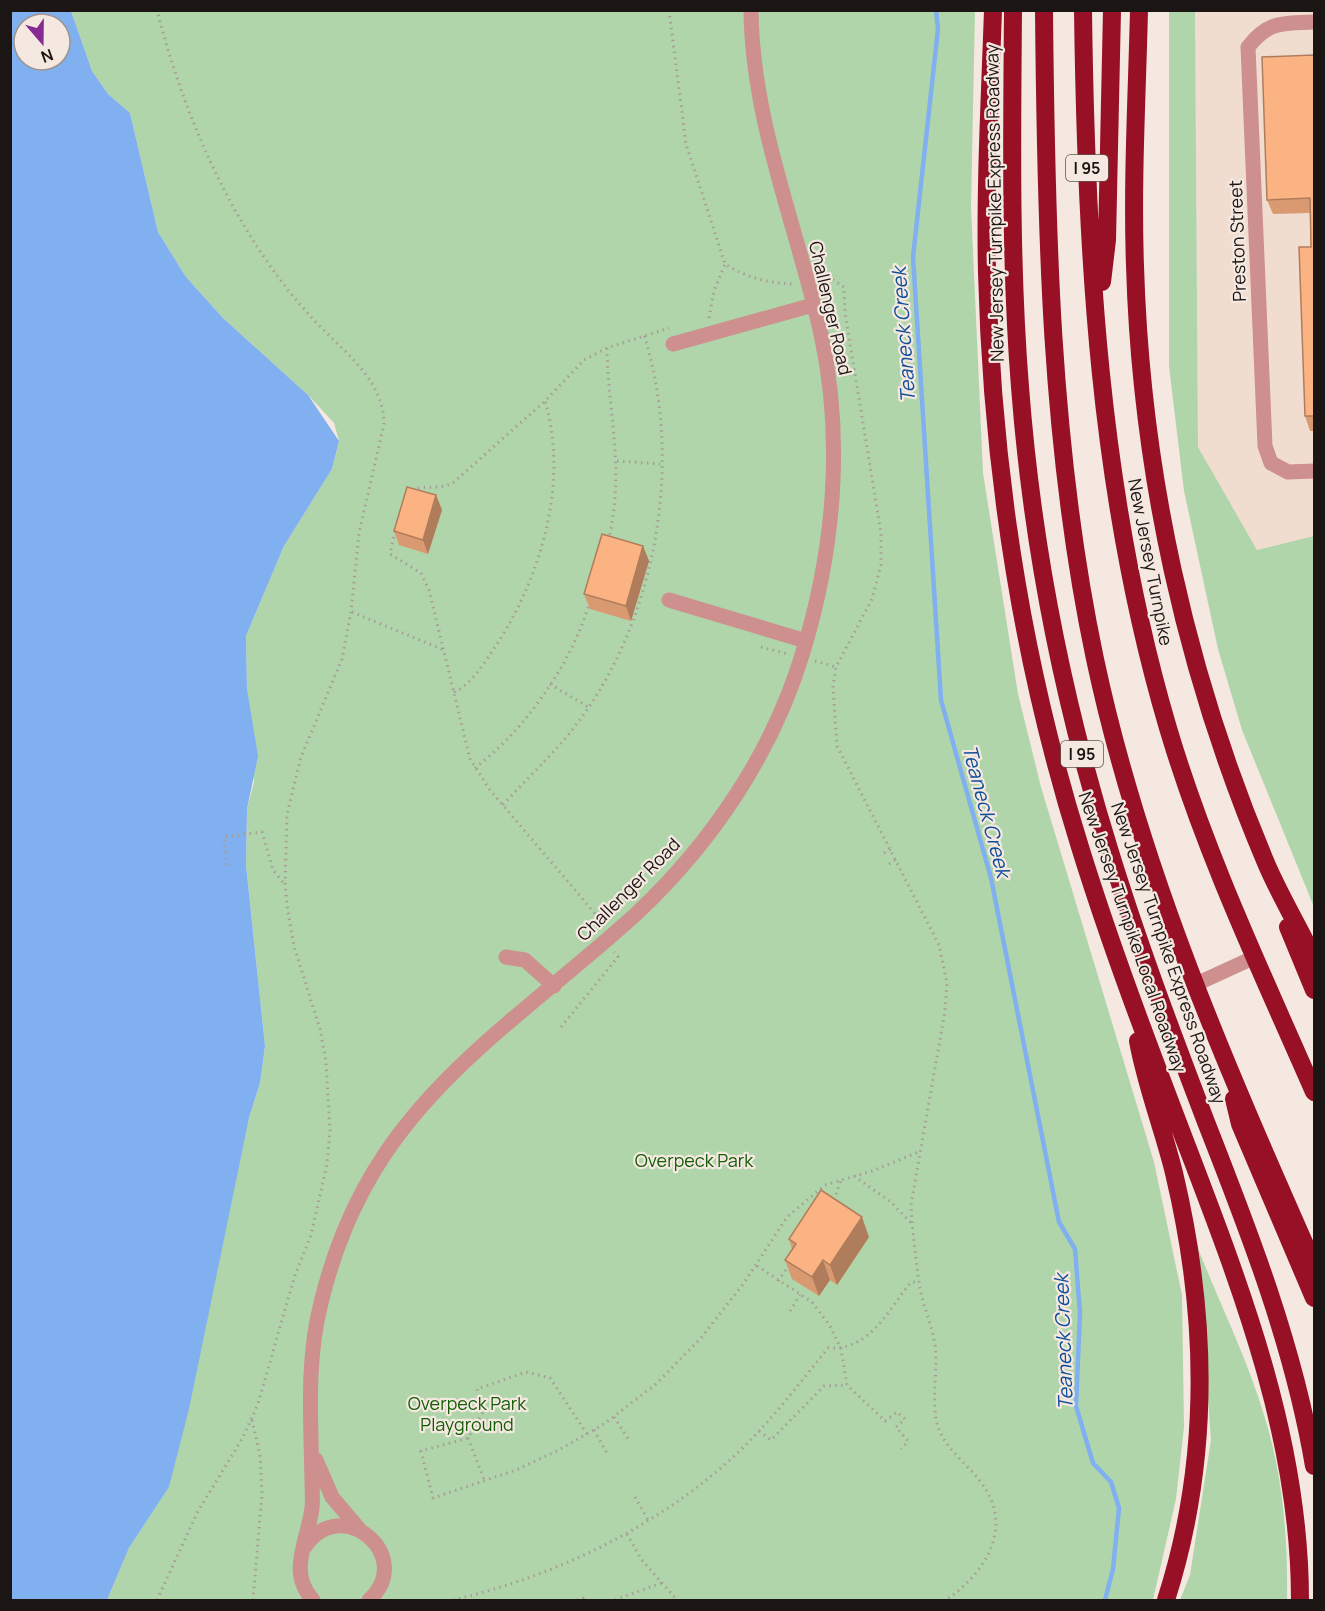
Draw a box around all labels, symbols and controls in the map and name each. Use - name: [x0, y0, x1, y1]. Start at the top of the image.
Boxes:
- north arrow: [12, 12, 72, 72]
- street label: New Jersey Turnpike Express Roadway: [979, 43, 1009, 362]
- text: N: [38, 44, 56, 68]
- road number: I 95: [1066, 155, 1108, 181]
- street label: Preston Street: [1223, 180, 1251, 302]
- street label: Challenger Road: [804, 239, 858, 377]
- water label: Teaneck Creek: [885, 263, 921, 404]
- street label: New Jersey Turnpike: [1123, 476, 1179, 648]
- road number: I 95: [1061, 741, 1103, 767]
- water label: Teaneck Creek: [956, 742, 1018, 883]
- street label: New Jersey Turnpike Local Roadway: [1074, 788, 1193, 1076]
- street label: New Jersey Turnpike Express Roadway: [1106, 799, 1232, 1108]
- street label: Challenger Road: [571, 832, 685, 946]
- park label: Overpeck Park: [635, 1148, 754, 1172]
- water label: Teaneck Creek: [1047, 1270, 1079, 1410]
- park label: Overpeck Park Playground: [408, 1391, 527, 1436]

